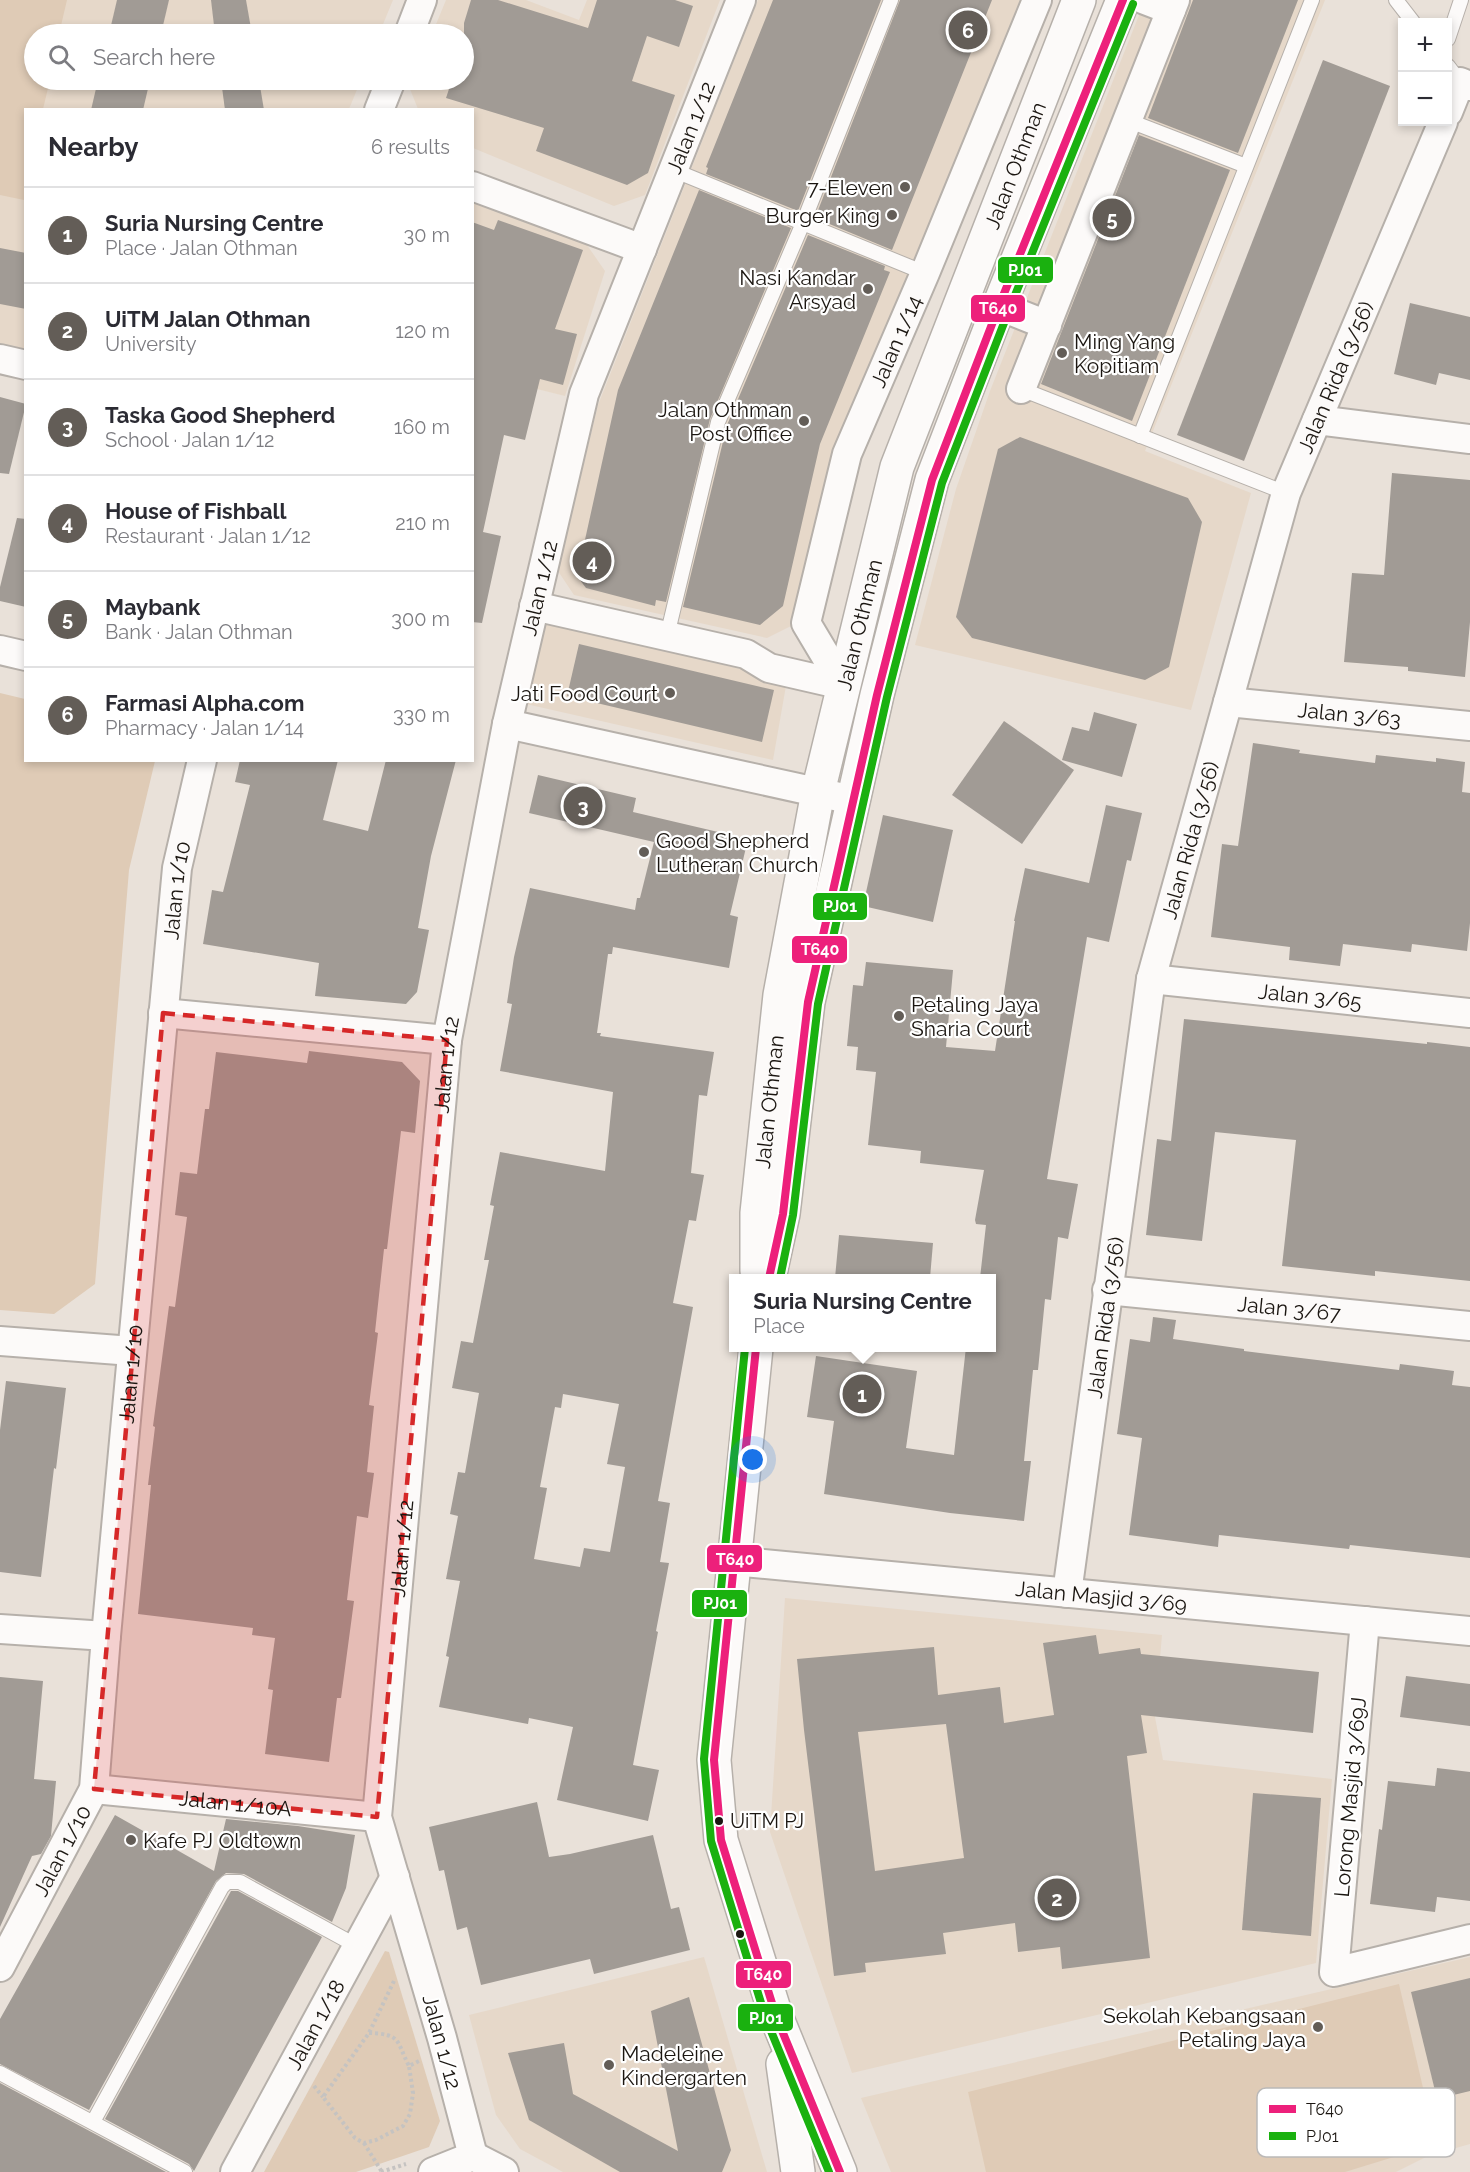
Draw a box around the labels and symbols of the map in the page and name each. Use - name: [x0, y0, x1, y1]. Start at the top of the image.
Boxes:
- pin: 6: [948, 8, 988, 52]
- street label: Jalan 1/12: [661, 78, 720, 177]
- street label: Jalan Othman: [979, 98, 1051, 232]
- place label: 7-Eleven: [808, 175, 893, 200]
- marker: 7-Eleven: [898, 180, 912, 194]
- pin: 5: [1092, 196, 1132, 240]
- place label: Burger King: [766, 203, 880, 228]
- marker: Burger King: [885, 208, 899, 222]
- line badge: PJ01: [997, 256, 1054, 284]
- text: PJ01: [1008, 261, 1042, 280]
- place label: Nasi Kandar Arsyad: [739, 265, 857, 314]
- marker: Nasi Kandar Arsyad: [861, 282, 875, 296]
- street label: Jalan 1/14: [865, 291, 926, 391]
- line badge: T640: [970, 294, 1026, 323]
- street label: Jalan Rida (3/56): [1292, 297, 1378, 457]
- text: T640: [979, 299, 1017, 318]
- place label: Ming Yang Kopitiam: [1074, 329, 1175, 378]
- marker: Ming Yang Kopitiam: [1055, 346, 1069, 360]
- place label: Jalan Othman Post Office: [658, 397, 792, 446]
- marker: Jalan Othman Post Office: [797, 414, 811, 428]
- street label: Jalan 1/12: [516, 538, 562, 638]
- pin: 4: [572, 538, 612, 584]
- street label: Jalan Othman: [831, 556, 887, 693]
- place label: Jati Food Court: [511, 681, 658, 706]
- marker: Jati Food Court: [663, 686, 677, 700]
- street label: Jalan 3/63: [1297, 696, 1402, 732]
- street label: Jalan Rida (3/56): [1156, 758, 1223, 922]
- pin: 3: [564, 784, 602, 828]
- place label: Good Shepherd Lutheran Church: [656, 828, 819, 877]
- street label: Jalan 1/10: [158, 838, 195, 941]
- marker: Good Shepherd Lutheran Church: [637, 845, 651, 859]
- line badge: PJ01: [812, 892, 868, 921]
- text: PJ01: [823, 897, 857, 916]
- line badge: T640: [791, 935, 848, 964]
- text: T640: [801, 940, 839, 959]
- street label: Jalan 3/65: [1257, 978, 1363, 1014]
- place label: Petaling Jaya Sharia Court: [911, 992, 1038, 1041]
- marker: Petaling Jaya Sharia Court: [892, 1009, 906, 1023]
- street label: Jalan 1/12: [428, 1014, 464, 1114]
- street label: Jalan Othman: [749, 1034, 788, 1170]
- street label: Jalan Rida (3/56): [1081, 1235, 1128, 1400]
- street label: Jalan 3/67: [1236, 1291, 1343, 1326]
- street label: Jalan 1/10: [113, 1323, 147, 1424]
- pin: 1: [842, 1372, 882, 1416]
- your location: [738, 1445, 767, 1474]
- street label: Jalan 1/12: [384, 1499, 418, 1598]
- line badge: T640: [706, 1544, 763, 1573]
- text: T640: [716, 1550, 754, 1569]
- street label: Jalan Masjid 3/69: [1014, 1575, 1188, 1617]
- line badge: PJ01: [691, 1589, 748, 1618]
- text: PJ01: [703, 1594, 737, 1613]
- street label: Lorong Masjid 3/69J: [1329, 1696, 1371, 1898]
- street label: Jalan 1/10A: [178, 1785, 293, 1821]
- street label: Jalan 1/10: [27, 1801, 96, 1900]
- place label: UiTM PJ: [730, 1809, 804, 1833]
- marker: UiTM PJ: [713, 1815, 725, 1827]
- place label: Kafe PJ Oldtown: [143, 1828, 301, 1853]
- marker: Kafe PJ Oldtown: [124, 1833, 138, 1847]
- pin: 2: [1038, 1876, 1076, 1920]
- unlabelled marker: [734, 1928, 746, 1940]
- line badge: T640: [735, 1960, 792, 1989]
- text: T640: [744, 1965, 782, 1984]
- street label: Jalan 1/18: [281, 1975, 350, 2074]
- street label: Jalan 1/12: [417, 1992, 467, 2092]
- line badge: PJ01: [737, 2003, 794, 2032]
- place label: Sekolah Kebangsaan Petaling Jaya: [1103, 2003, 1306, 2052]
- text: PJ01: [749, 2009, 783, 2028]
- marker: Sekolah Kebangsaan Petaling Jaya: [1311, 2020, 1325, 2034]
- place label: Madeleine Kindergarten: [621, 2041, 747, 2090]
- marker: Madeleine Kindergarten: [602, 2058, 616, 2072]
- legend: [1257, 2088, 1455, 2157]
- text: T640: [1306, 2100, 1344, 2119]
- text: PJ01: [1306, 2127, 1339, 2146]

